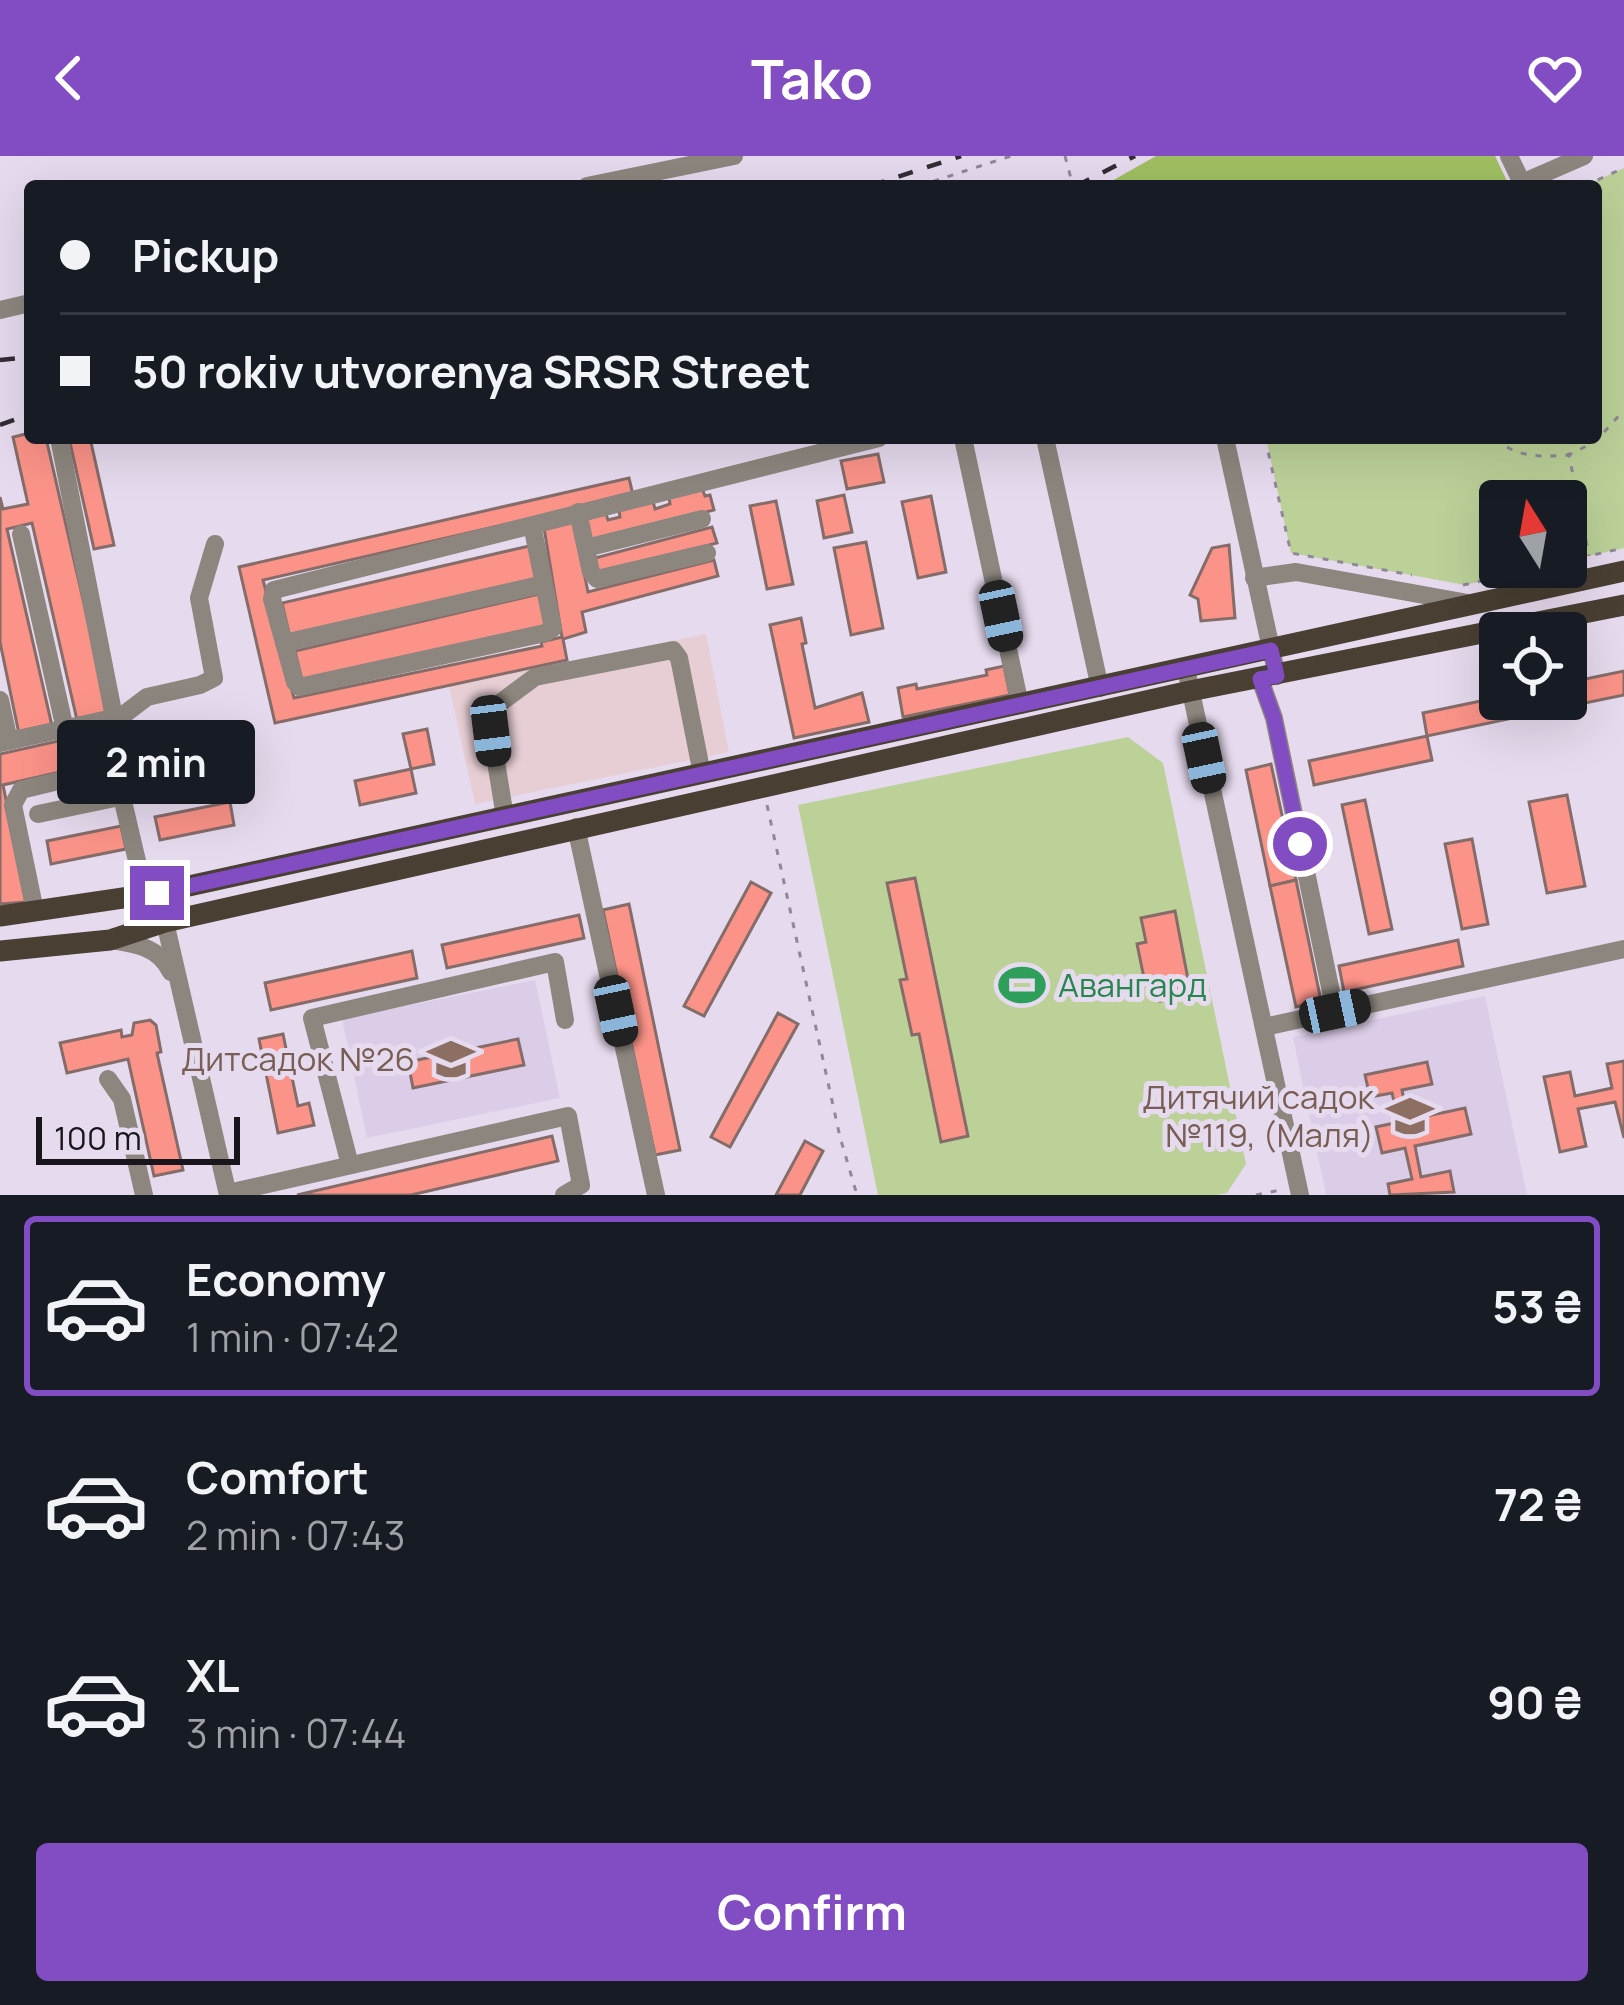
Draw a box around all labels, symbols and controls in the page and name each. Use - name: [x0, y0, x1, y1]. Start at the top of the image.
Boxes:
- text: Tako: [751, 41, 873, 115]
- icon: back: [36, 45, 102, 111]
- icon: heart: [1522, 45, 1588, 111]
- text: Pickup: [132, 224, 279, 286]
- text: 50 rokiv utvorenya SRSR Street: [132, 340, 811, 402]
- north arrow: [1479, 480, 1587, 588]
- map controls: [1479, 480, 1587, 720]
- car: [976, 577, 1026, 655]
- button: locate: [1479, 612, 1587, 720]
- car: [469, 693, 513, 769]
- callout: 2 min: [58, 719, 256, 803]
- car: [1179, 719, 1229, 797]
- text: 2 min: [105, 735, 207, 789]
- route start: [1273, 817, 1327, 871]
- route end: [130, 866, 184, 920]
- sports icon: Авангард: [997, 960, 1047, 1010]
- place label: Авангард: [1058, 962, 1207, 1007]
- car: [591, 972, 641, 1050]
- car: [1296, 986, 1374, 1036]
- school or university icon: Дитсадок №26: [426, 1034, 476, 1084]
- place label: Дитсадок №26: [181, 1036, 415, 1081]
- place label: Дитячий садок №119, (Маля): [1142, 1074, 1376, 1157]
- school or university icon: Дитячий садок №119, (Маля): [1385, 1091, 1435, 1141]
- scale bar: [36, 1111, 240, 1164]
- text: 100 m: [54, 1115, 142, 1160]
- text: Economy: [186, 1248, 386, 1310]
- icon: car: [42, 1252, 150, 1360]
- text: 53 ₴: [1492, 1275, 1582, 1337]
- text: 1 min · 07:42: [186, 1310, 399, 1364]
- text: Comfort: [186, 1446, 369, 1508]
- icon: car: [42, 1450, 150, 1558]
- text: 72 ₴: [1494, 1473, 1582, 1535]
- text: 2 min · 07:43: [186, 1508, 405, 1562]
- text: XL: [186, 1644, 240, 1706]
- icon: car: [42, 1648, 150, 1756]
- text: 90 ₴: [1487, 1671, 1582, 1733]
- text: 3 min · 07:44: [186, 1706, 407, 1760]
- button: Confirm: [36, 1843, 1588, 1981]

